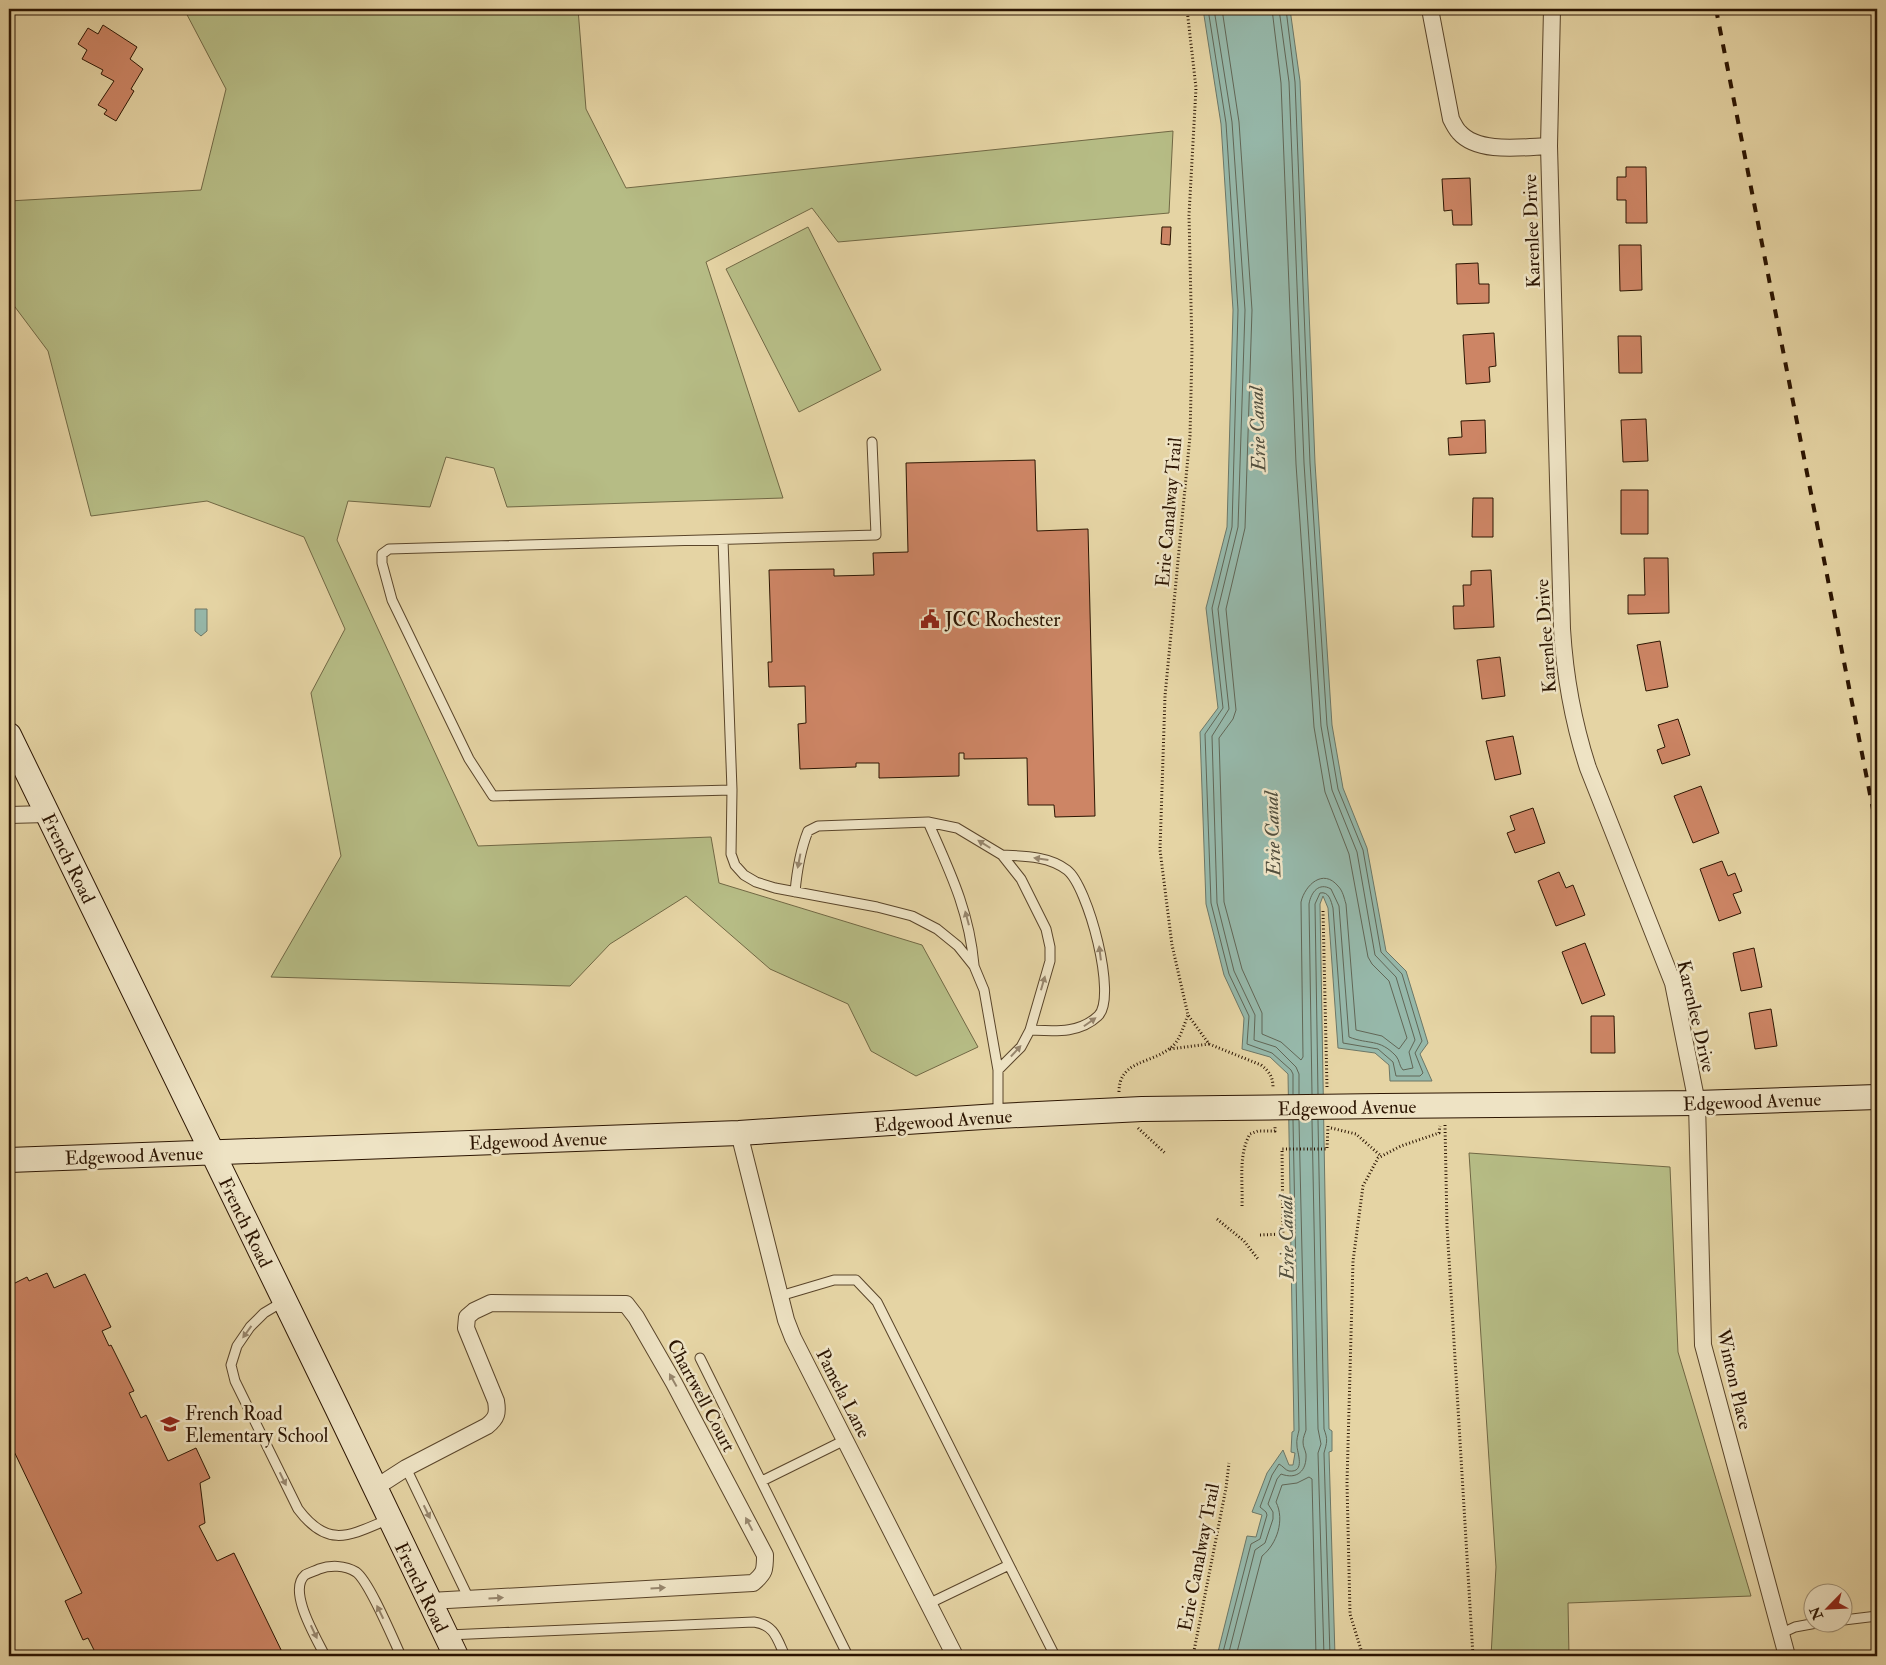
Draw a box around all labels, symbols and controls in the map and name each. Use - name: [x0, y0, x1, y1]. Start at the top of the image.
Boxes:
- street label: Karenlee Drive: [1518, 174, 1546, 288]
- water label: Erie Canal: [1243, 384, 1272, 474]
- street label: Erie Canalway Trail: [1150, 436, 1188, 588]
- street label: Karenlee Drive: [1530, 578, 1562, 694]
- public building icon: JCC Rochester: [919, 608, 941, 630]
- place label: JCC Rochester: [944, 608, 1060, 632]
- water label: Erie Canal: [1258, 789, 1287, 879]
- street label: French Road: [36, 809, 101, 908]
- one-way arrow: [978, 840, 991, 849]
- one-way arrow: [794, 853, 802, 869]
- one-way arrow: [1032, 855, 1048, 863]
- one-way arrow: [962, 910, 970, 925]
- one-way arrow: [1096, 944, 1104, 960]
- street label: Karenlee Drive: [1672, 958, 1721, 1075]
- one-way arrow: [1040, 975, 1048, 990]
- one-way arrow: [1083, 1017, 1097, 1027]
- one-way arrow: [1010, 1046, 1022, 1058]
- street label: Edgewood Avenue: [1682, 1088, 1822, 1116]
- street label: Edgewood Avenue: [1278, 1095, 1417, 1121]
- street label: Edgewood Avenue: [873, 1104, 1013, 1138]
- street label: Edgewood Avenue: [468, 1127, 608, 1155]
- street label: Edgewood Avenue: [64, 1142, 204, 1170]
- street label: French Road: [213, 1173, 278, 1272]
- water label: Erie Canal: [1273, 1193, 1300, 1283]
- one-way arrow: [242, 1325, 252, 1339]
- street label: Winton Place: [1711, 1326, 1757, 1432]
- street label: Chartwell Court: [661, 1335, 741, 1456]
- street label: Pamela Lane: [810, 1345, 876, 1442]
- one-way arrow: [669, 1373, 677, 1388]
- place label: French Road Elementary School: [185, 1402, 329, 1448]
- school or university icon: French Road Elementary School: [159, 1413, 181, 1435]
- one-way arrow: [279, 1472, 287, 1486]
- street label: Erie Canalway Trail: [1173, 1481, 1225, 1633]
- one-way arrow: [423, 1505, 431, 1519]
- one-way arrow: [744, 1517, 753, 1531]
- street label: French Road: [389, 1538, 454, 1637]
- north arrow: [1804, 1582, 1854, 1632]
- one-way arrow: [650, 1584, 666, 1592]
- one-way arrow: [488, 1593, 504, 1601]
- text: N: [1806, 1603, 1827, 1623]
- one-way arrow: [375, 1605, 384, 1620]
- one-way arrow: [310, 1625, 318, 1639]

